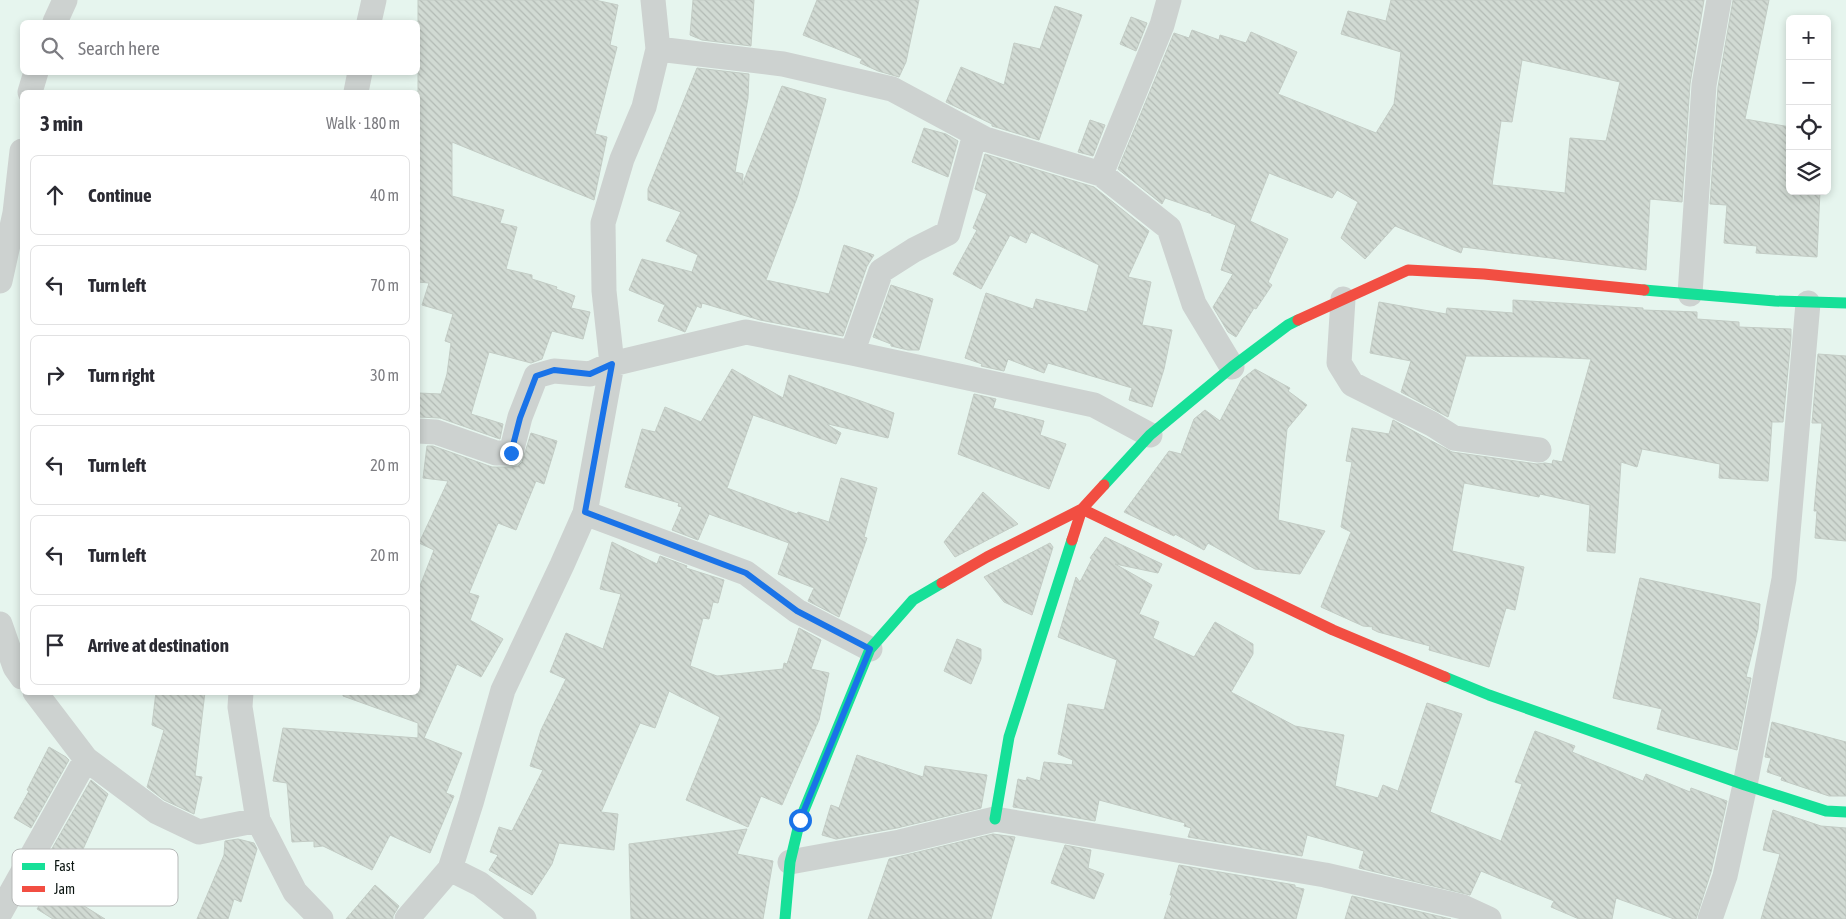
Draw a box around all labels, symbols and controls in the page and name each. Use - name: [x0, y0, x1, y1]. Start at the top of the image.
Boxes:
- map controls: [1786, 15, 1831, 195]
- button: +: [1786, 15, 1831, 60]
- search box: [20, 20, 420, 75]
- icon: search: [38, 34, 66, 62]
- text: Search here: [78, 37, 160, 59]
- button: −: [1786, 60, 1831, 105]
- button: locate: [1786, 105, 1831, 150]
- text: 3 min: [40, 111, 83, 135]
- text: Walk · 180 m: [326, 114, 400, 132]
- button: layers: [1786, 150, 1831, 195]
- icon: ahead: [41, 181, 69, 209]
- text: Continue: [88, 184, 152, 206]
- text: 40 m: [370, 186, 399, 204]
- icon: left: [41, 271, 69, 299]
- text: Turn left: [88, 274, 146, 296]
- text: 70 m: [370, 276, 399, 294]
- icon: right: [41, 361, 69, 389]
- text: Turn right: [88, 364, 155, 386]
- text: 30 m: [370, 366, 399, 384]
- route end: [500, 442, 523, 465]
- icon: left: [41, 451, 69, 479]
- text: Turn left: [88, 454, 146, 476]
- text: 20 m: [370, 456, 399, 474]
- icon: left: [41, 541, 69, 569]
- text: Turn left: [88, 544, 146, 566]
- text: 20 m: [370, 546, 399, 564]
- icon: arrive: [41, 631, 69, 659]
- text: Arrive at destination: [88, 634, 229, 656]
- route start: [789, 809, 812, 832]
- legend: [12, 849, 178, 906]
- text: Fast: [54, 858, 75, 874]
- text: Jam: [54, 881, 75, 897]

